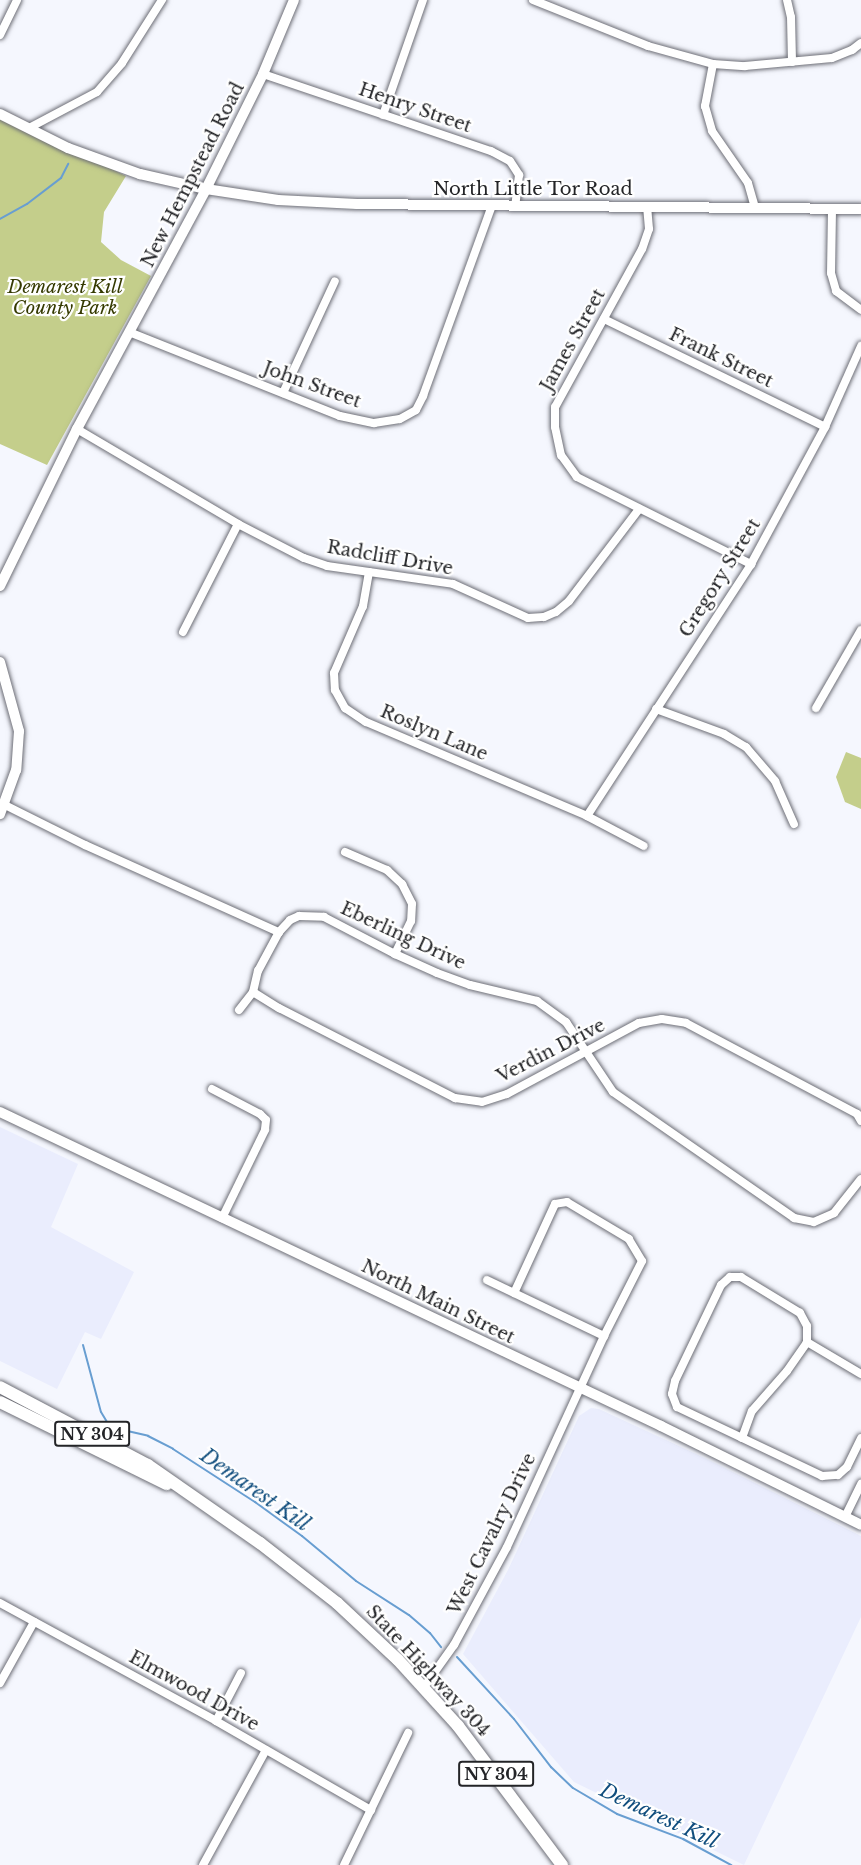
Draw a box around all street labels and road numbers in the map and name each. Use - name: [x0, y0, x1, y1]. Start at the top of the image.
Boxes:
- street label: New Hempstead Road: [137, 79, 249, 271]
- street label: Henry Street: [356, 79, 474, 137]
- street label: North Little Tor Road: [433, 178, 633, 200]
- street label: James Street: [536, 285, 610, 395]
- street label: Frank Street: [665, 323, 777, 393]
- street label: John Street: [260, 357, 364, 413]
- street label: Gregory Street: [675, 515, 765, 641]
- street label: Radcliff Drive: [325, 536, 455, 580]
- street label: Roslyn Lane: [377, 701, 491, 765]
- street label: Eberling Drive: [337, 898, 469, 974]
- street label: Verdin Drive: [493, 1014, 609, 1088]
- street label: North Main Street: [358, 1256, 518, 1348]
- road number: NY 304: [53, 1421, 131, 1447]
- street label: West Cavalry Drive: [443, 1449, 541, 1619]
- street label: State Highway 304: [361, 1601, 495, 1741]
- street label: Elmwood Drive: [125, 1646, 263, 1736]
- road number: NY 304: [457, 1761, 535, 1787]

